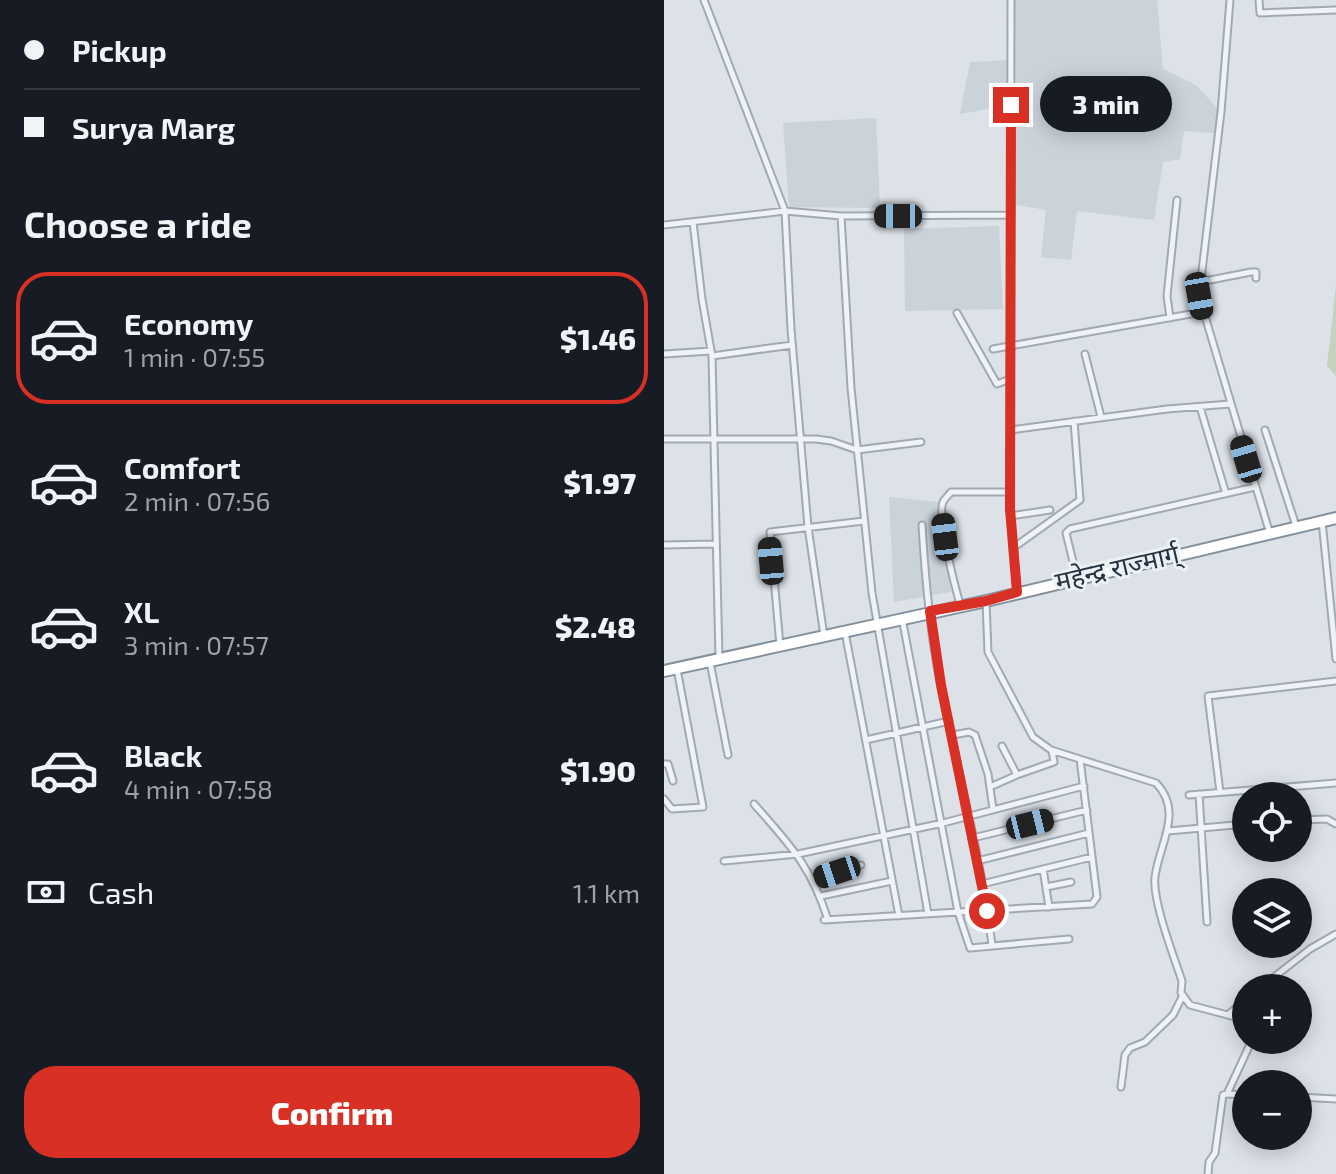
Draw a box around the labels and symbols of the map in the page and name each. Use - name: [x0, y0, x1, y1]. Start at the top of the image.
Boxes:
- callout: 3 min: [1039, 77, 1171, 133]
- route end: [993, 87, 1029, 123]
- car: [874, 204, 922, 228]
- car: [1183, 270, 1215, 322]
- car: [1228, 433, 1264, 485]
- car: [930, 512, 960, 562]
- car: [757, 536, 785, 586]
- street label: महेन्द्र राज्मार्ग्: [1052, 536, 1186, 598]
- car: [1004, 807, 1056, 841]
- car: [810, 853, 864, 891]
- route start: [969, 893, 1005, 929]

